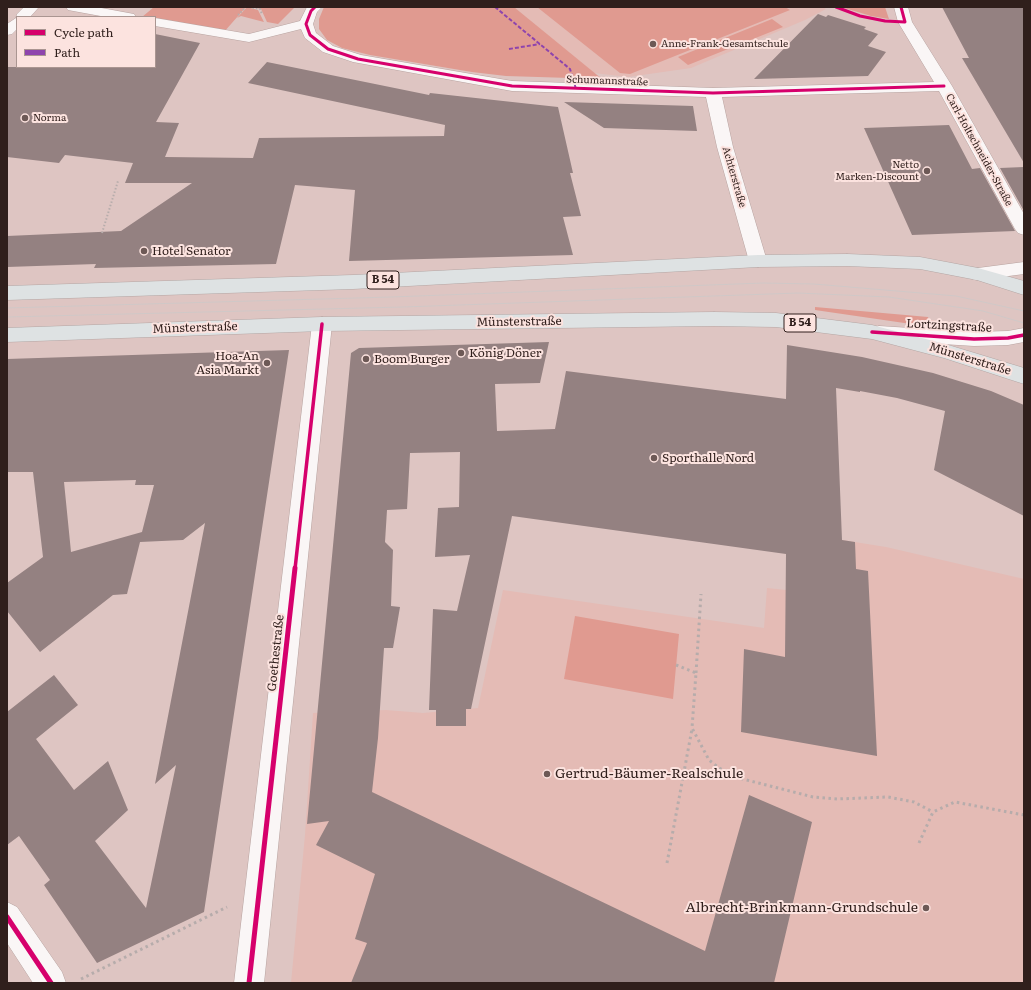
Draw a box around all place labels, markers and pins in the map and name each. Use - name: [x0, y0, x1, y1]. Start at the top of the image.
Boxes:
- place label: Anne-Frank-Gesamtschule: [661, 38, 788, 50]
- marker: Anne-Frank-Gesamtschule: [648, 39, 658, 49]
- place label: Norma: [33, 112, 66, 124]
- marker: Norma: [20, 113, 30, 123]
- place label: Netto Marken-Discount: [835, 159, 919, 182]
- marker: Netto Marken-Discount: [922, 166, 932, 176]
- place label: Hotel Senator: [152, 244, 231, 258]
- marker: Hotel Senator: [139, 246, 149, 256]
- place label: König Döner: [469, 346, 542, 360]
- marker: König Döner: [456, 348, 466, 358]
- place label: Hoa-An Asia Markt: [196, 349, 259, 377]
- place label: Boom Burger: [374, 352, 449, 366]
- marker: Boom Burger: [361, 354, 371, 364]
- marker: Hoa-An Asia Markt: [262, 358, 272, 368]
- place label: Sporthalle Nord: [662, 451, 754, 465]
- marker: Sporthalle Nord: [649, 453, 659, 463]
- place label: Gertrud-Bäumer-Realschule: [555, 766, 743, 782]
- marker: Gertrud-Bäumer-Realschule: [542, 769, 552, 779]
- place label: Albrecht-Brinkmann-Grundschule: [685, 900, 918, 916]
- marker: Albrecht-Brinkmann-Grundschule: [921, 903, 931, 913]

